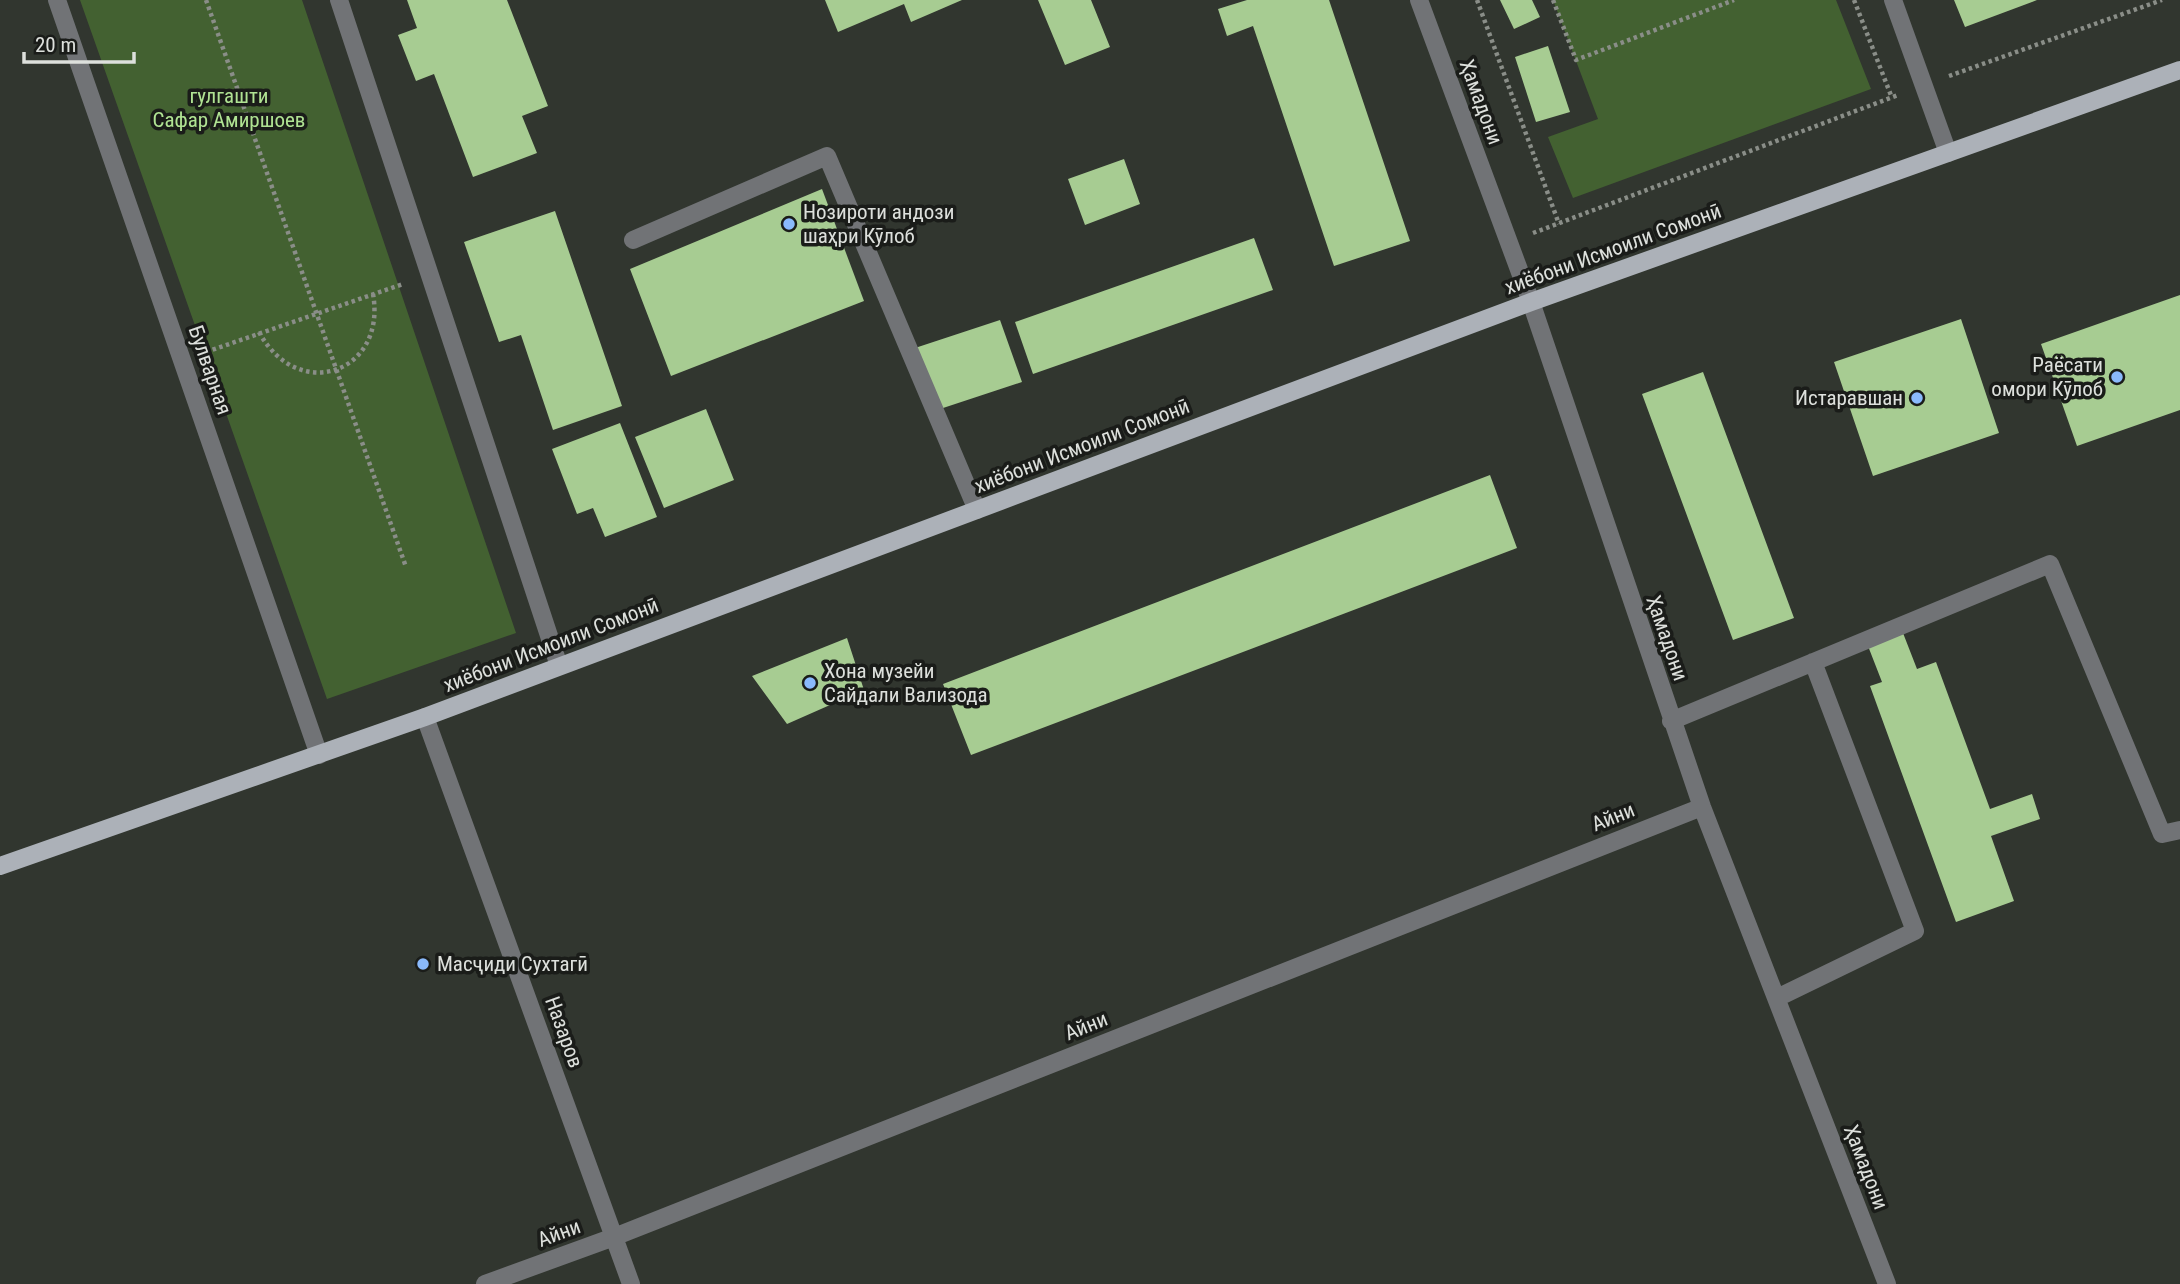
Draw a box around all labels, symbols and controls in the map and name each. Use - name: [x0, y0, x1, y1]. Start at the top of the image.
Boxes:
- scale bar: [24, 21, 135, 65]
- text: 20 m: [35, 33, 76, 57]
- street label: Ҳамадони: [1455, 56, 1507, 148]
- park label: гулгашти Сафар Амиршоев: [153, 84, 305, 132]
- street label: хиёбони Исмоили Сомонӣ: [1502, 199, 1724, 299]
- place label: Нозироти андози шаҳри Кӯлоб: [803, 200, 954, 248]
- marker: Нозироти андози шаҳри Кӯлоб: [781, 216, 797, 232]
- street label: Булварная: [184, 322, 236, 418]
- place label: Раёсати омори Кӯлоб: [1991, 353, 2103, 401]
- marker: Раёсати омори Кӯлоб: [2109, 369, 2125, 385]
- place label: Истаравшан: [1795, 386, 1903, 410]
- marker: Истаравшан: [1909, 390, 1925, 406]
- street label: хиёбони Исмоили Сомонӣ: [971, 394, 1193, 498]
- street label: Ҳамадони: [1641, 592, 1693, 684]
- street label: хиёбони Исмоили Сомонӣ: [440, 593, 662, 697]
- place label: Хона музейи Сайдали Вализода: [824, 659, 988, 707]
- marker: Хона музейи Сайдали Вализода: [802, 675, 818, 691]
- street label: Айни: [1588, 798, 1638, 836]
- place label: Масҷиди Сухтагӣ: [437, 952, 588, 976]
- marker: Масҷиди Сухтагӣ: [415, 956, 431, 972]
- street label: Назаров: [540, 993, 588, 1071]
- street label: Айни: [1061, 1007, 1111, 1045]
- street label: Ҳамадони: [1839, 1121, 1893, 1213]
- street label: Айни: [534, 1214, 584, 1252]

